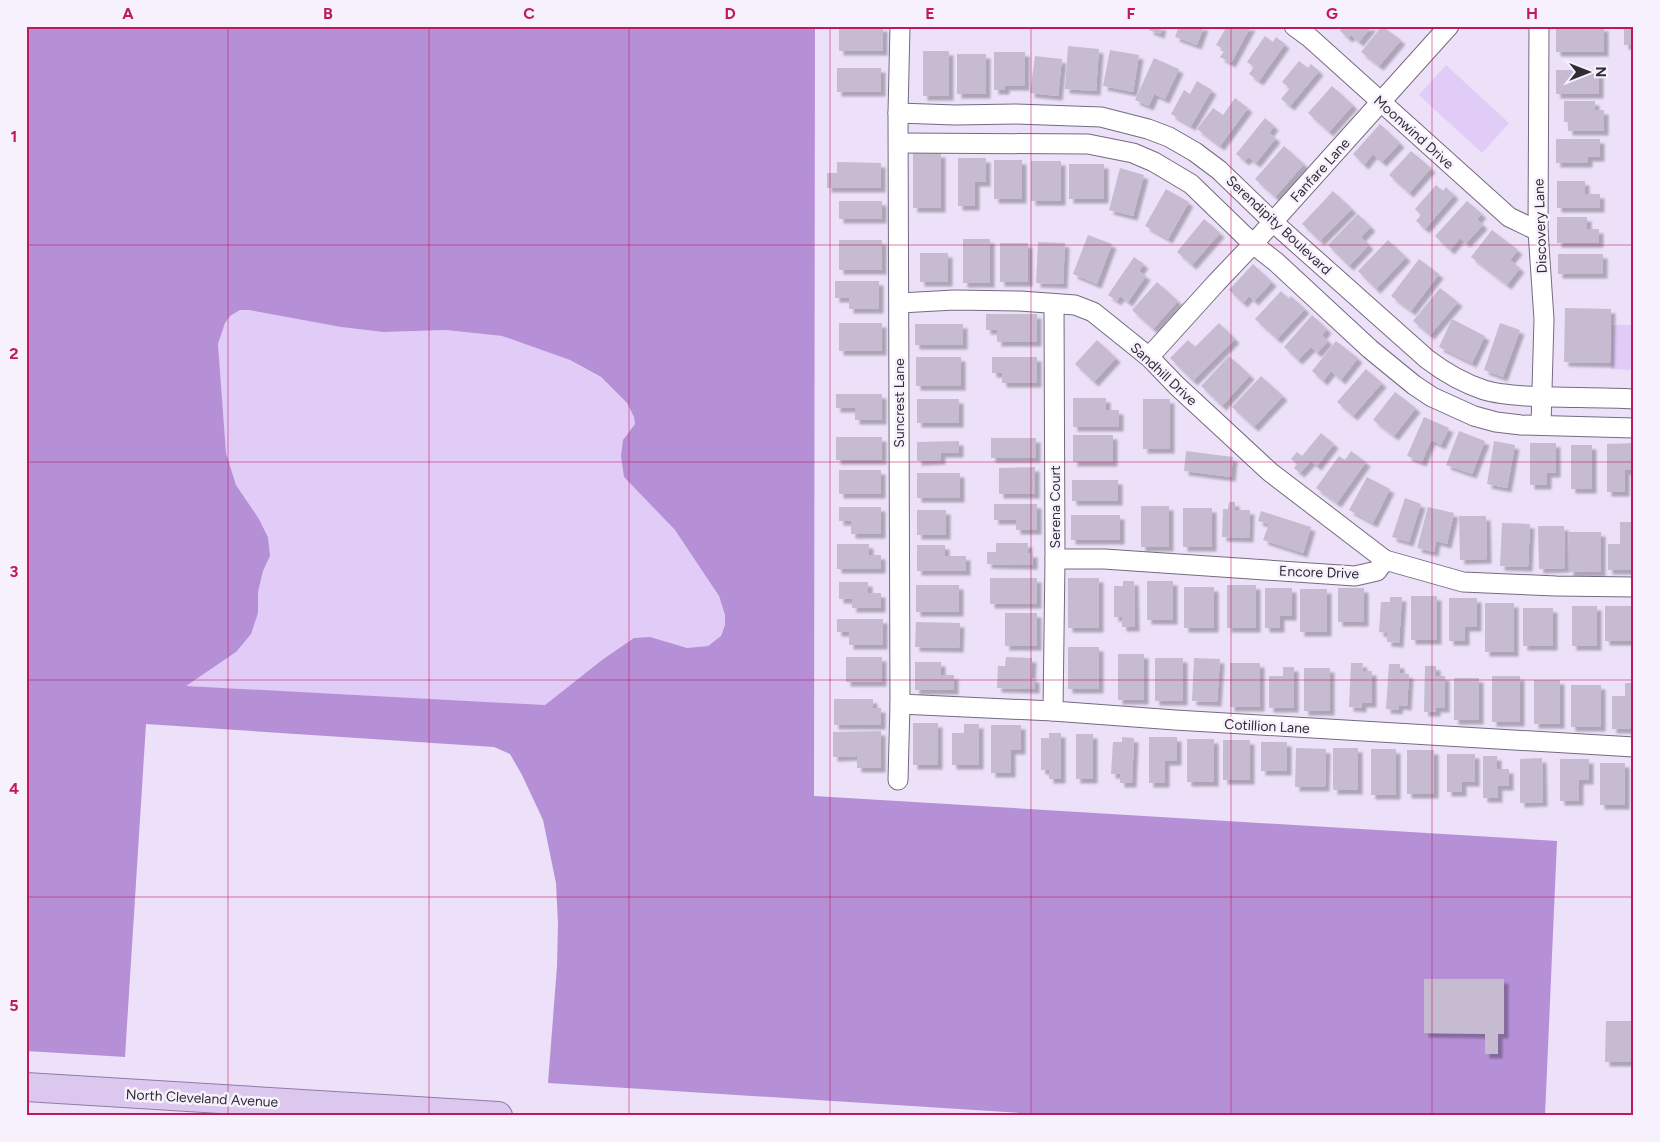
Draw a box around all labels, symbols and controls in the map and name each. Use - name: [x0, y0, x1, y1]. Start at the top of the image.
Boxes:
- text: A: [122, 4, 134, 23]
- text: B: [323, 4, 333, 23]
- text: C: [523, 4, 535, 23]
- text: D: [724, 4, 736, 23]
- text: E: [925, 4, 935, 23]
- text: F: [1127, 4, 1136, 23]
- text: G: [1326, 4, 1338, 23]
- text: H: [1526, 4, 1538, 23]
- north arrow: [1562, 48, 1612, 98]
- text: N: [1592, 67, 1609, 77]
- street label: Moonwind Drive: [1370, 92, 1457, 173]
- text: 1: [11, 127, 17, 146]
- street label: Fanfare Lane: [1287, 134, 1354, 206]
- street label: Serendipity Boulevard: [1222, 172, 1335, 279]
- street label: Discovery Lane: [1530, 178, 1551, 274]
- street label: Sandhill Drive: [1127, 339, 1201, 410]
- text: 2: [9, 344, 19, 363]
- street label: Suncrest Lane: [891, 358, 908, 448]
- street label: Serena Court: [1047, 465, 1064, 549]
- text: 3: [10, 562, 19, 581]
- street label: Encore Drive: [1279, 563, 1360, 582]
- street label: Cotillion Lane: [1224, 716, 1310, 737]
- text: 4: [9, 779, 19, 798]
- text: 5: [9, 996, 19, 1015]
- street label: North Cleveland Avenue: [125, 1086, 279, 1111]

